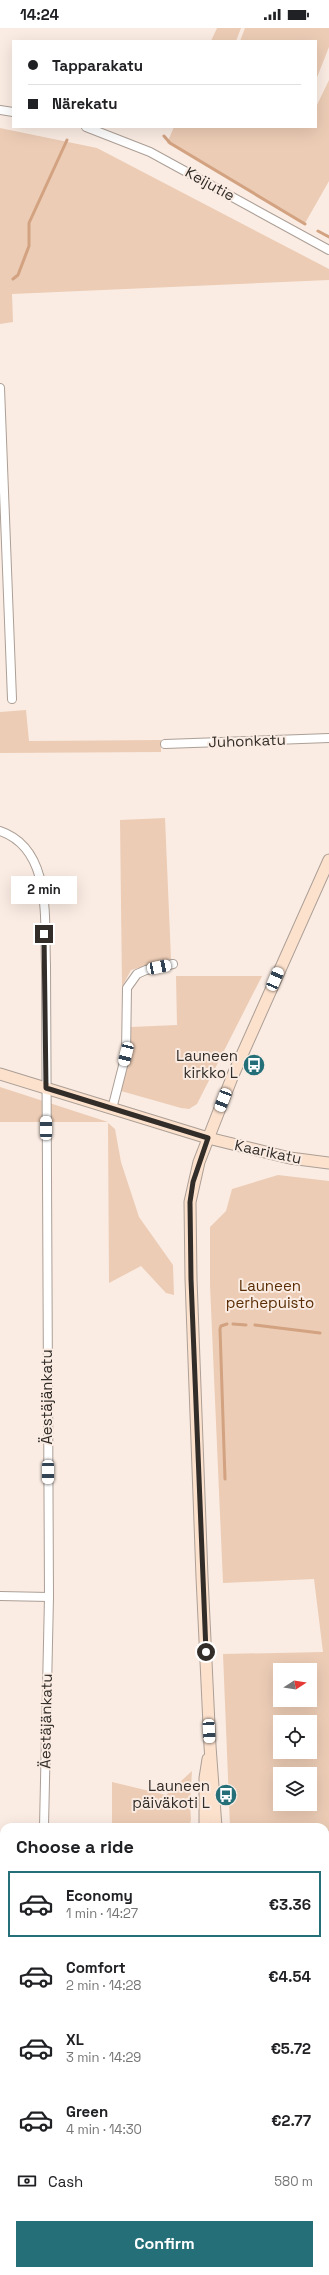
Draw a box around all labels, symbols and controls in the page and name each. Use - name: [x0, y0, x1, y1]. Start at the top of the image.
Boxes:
- text: 14:24: [20, 5, 59, 24]
- text: Tapparakatu: [52, 56, 143, 75]
- text: Närekatu: [52, 94, 118, 113]
- street label: Keijutie: [182, 162, 238, 205]
- street label: Juhonkatu: [208, 730, 286, 751]
- callout: 2 min: [11, 876, 77, 904]
- text: 2 min: [27, 881, 61, 898]
- route end: [35, 925, 53, 943]
- car: [146, 959, 172, 975]
- car: [265, 966, 285, 992]
- car: [117, 1041, 135, 1067]
- place label: Launeen kirkko L: [176, 1046, 238, 1082]
- bus stop icon: Launeen kirkko L: [241, 1052, 267, 1078]
- car: [213, 1087, 233, 1113]
- car: [40, 1116, 52, 1140]
- street label: Kaarikatu: [233, 1135, 303, 1168]
- park label: Launeen perhepuisto: [226, 1276, 314, 1312]
- street label: Äestäjänkatu: [37, 1349, 56, 1445]
- car: [42, 1460, 54, 1484]
- route start: [197, 1643, 215, 1661]
- north arrow: [273, 1663, 317, 1707]
- map controls: [273, 1663, 317, 1811]
- street label: Äestäjänkatu: [35, 1673, 56, 1769]
- button: locate: [273, 1715, 317, 1759]
- car: [202, 1719, 216, 1743]
- button: layers: [273, 1767, 317, 1811]
- place label: Launeen päiväkoti L: [132, 1776, 210, 1812]
- bus stop icon: Launeen päiväkoti L: [213, 1782, 239, 1808]
- text: Choose a ride: [16, 1835, 134, 1858]
- icon: car: [18, 1886, 54, 1922]
- text: Economy: [66, 1886, 133, 1905]
- text: €3.36: [269, 1895, 311, 1914]
- text: 1 min · 14:27: [66, 1905, 138, 1922]
- icon: car: [18, 1958, 54, 1994]
- text: Comfort: [66, 1958, 126, 1977]
- text: €4.54: [268, 1967, 311, 1986]
- text: 2 min · 14:28: [66, 1977, 141, 1994]
- icon: car: [18, 2030, 54, 2066]
- text: XL: [66, 2030, 84, 2049]
- text: €5.72: [271, 2039, 311, 2058]
- text: 3 min · 14:29: [66, 2049, 141, 2066]
- icon: car: [18, 2102, 54, 2138]
- text: Green: [66, 2102, 108, 2121]
- text: €2.77: [271, 2111, 311, 2130]
- text: 4 min · 14:30: [66, 2121, 142, 2138]
- icon: cash: [16, 2170, 38, 2192]
- text: Cash: [48, 2172, 83, 2191]
- text: 580 m: [274, 2173, 313, 2190]
- button: Confirm: [16, 2221, 313, 2267]

